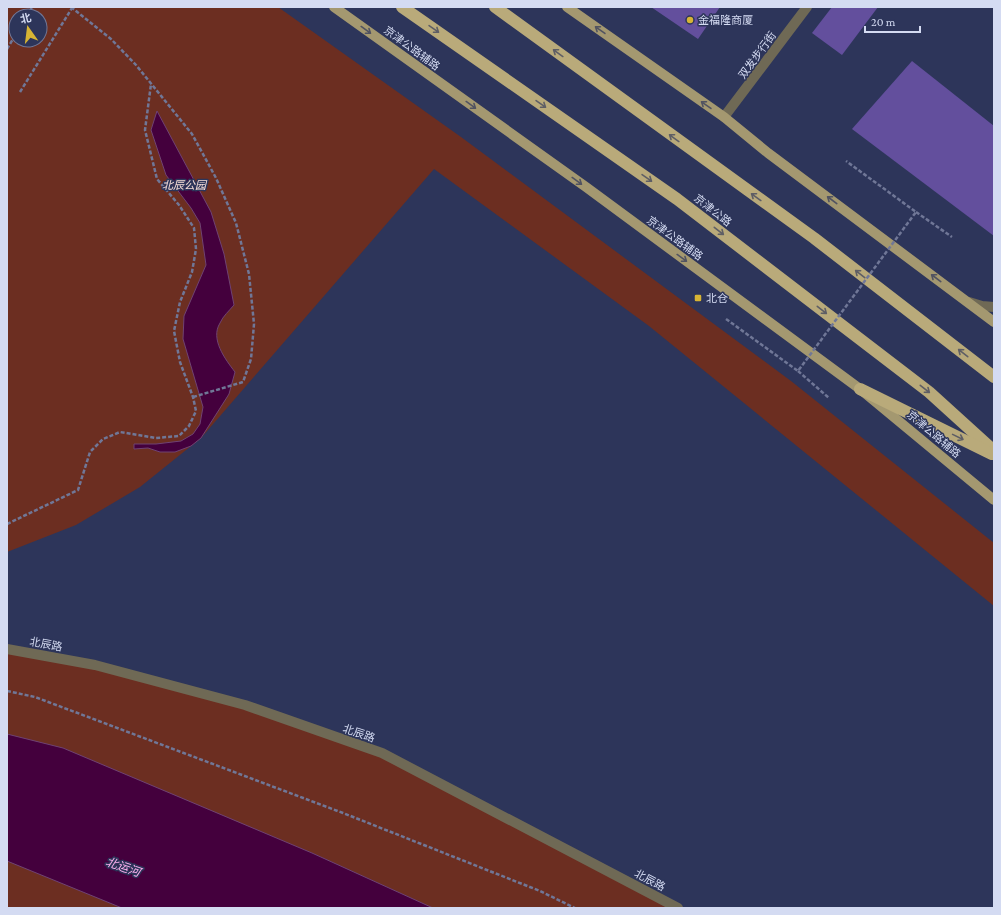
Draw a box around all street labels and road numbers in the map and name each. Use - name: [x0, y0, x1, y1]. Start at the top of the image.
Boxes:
- street label: 京津公路辅路: [382, 24, 442, 72]
- street label: 双发步行街: [736, 29, 778, 81]
- street label: 京津公路: [692, 192, 734, 228]
- street label: 京津公路辅路: [645, 214, 705, 262]
- street label: 京津公路辅路: [905, 408, 963, 460]
- street label: 北辰路: [29, 635, 63, 653]
- street label: 北辰路: [341, 722, 377, 744]
- street label: 北辰路: [633, 867, 667, 893]

